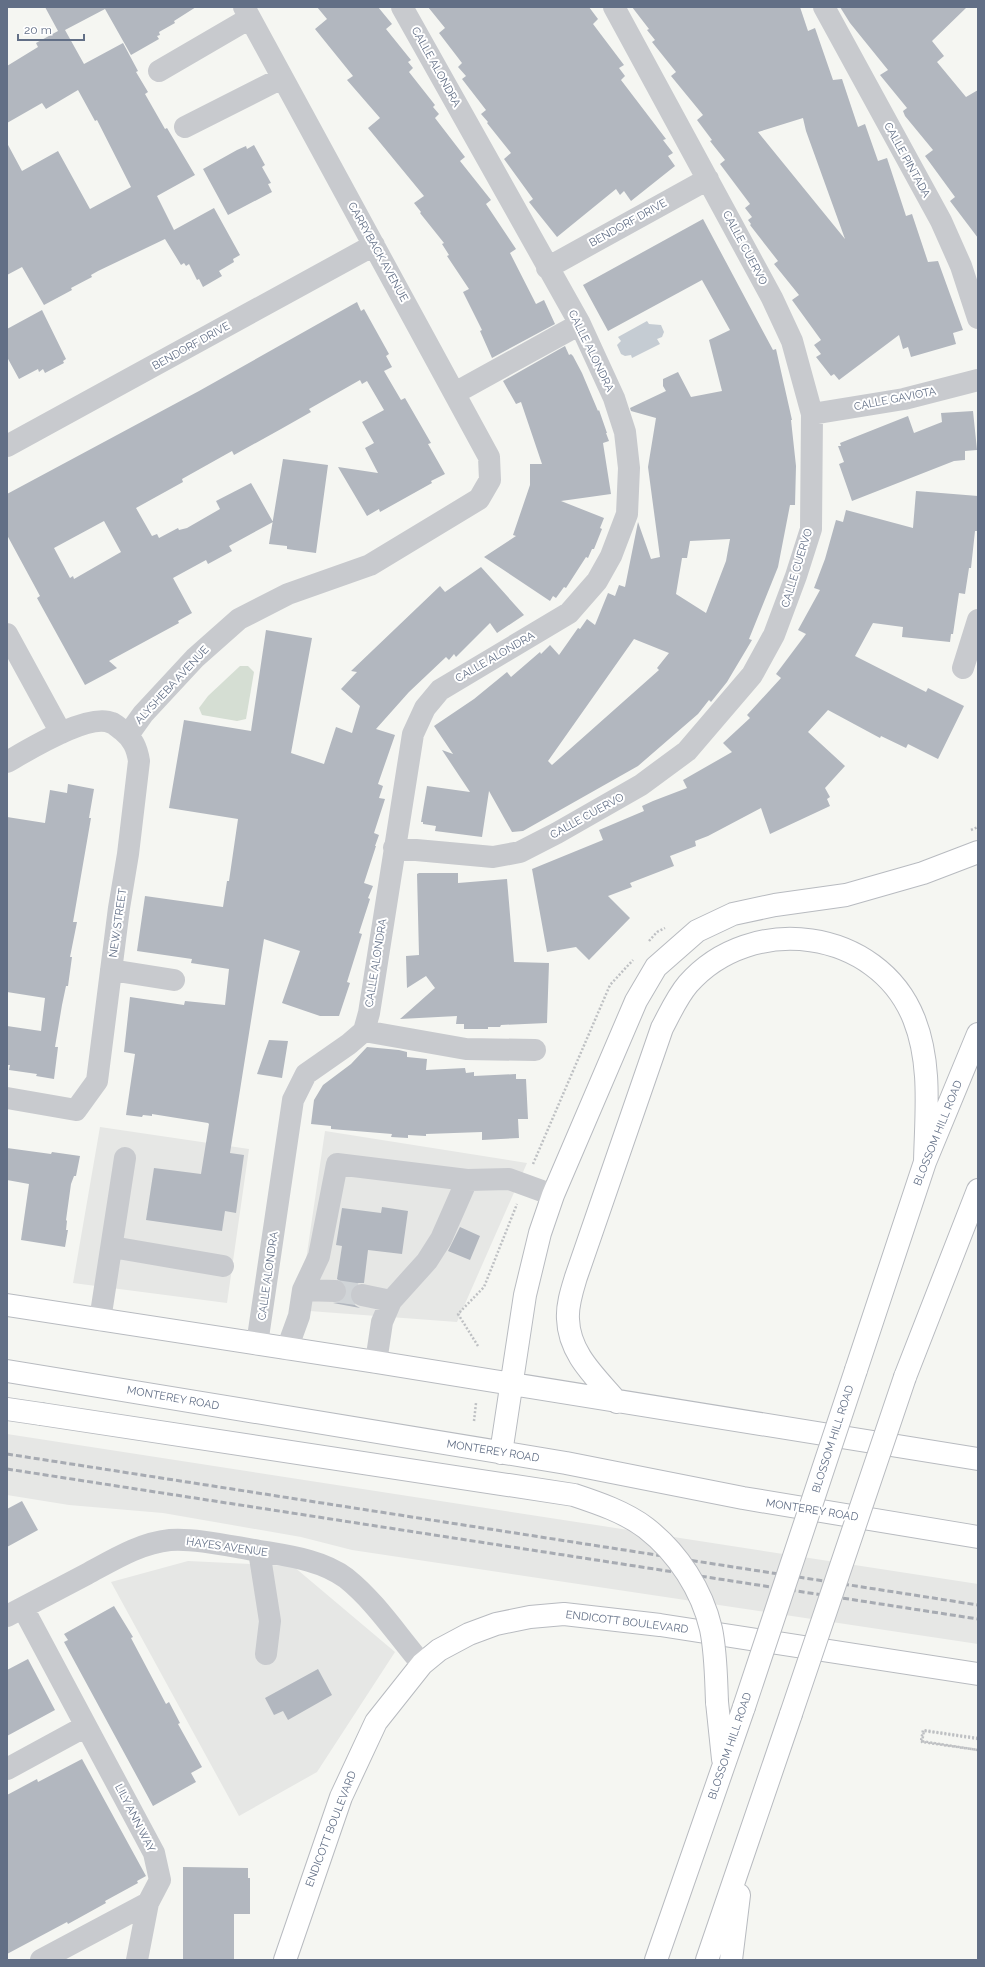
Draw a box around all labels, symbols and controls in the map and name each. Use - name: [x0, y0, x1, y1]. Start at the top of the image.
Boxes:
- scale bar: [18, 16, 84, 42]
- text: 20 m: [24, 23, 52, 37]
- street label: CALLE ALONDRA: [409, 25, 464, 110]
- street label: CALLE PINTADA: [881, 120, 933, 200]
- street label: BENDORF DRIVE: [587, 196, 669, 250]
- street label: CARRYBACK AVENUE: [345, 200, 411, 304]
- street label: CALLE CUERVO: [720, 209, 770, 287]
- street label: CALLE ALONDRA: [566, 308, 617, 395]
- street label: BENDORF DRIVE: [150, 319, 232, 373]
- street label: CALLE GAVIOTA: [853, 385, 938, 413]
- street label: CALLE CUERVO: [779, 527, 815, 609]
- street label: CALLE ALONDRA: [453, 629, 538, 685]
- street label: ALYSHEBA AVENUE: [132, 643, 212, 727]
- street label: CALLE CUERVO: [548, 790, 626, 842]
- street label: NEW STREET: [107, 887, 129, 958]
- street label: CALLE ALONDRA: [363, 917, 390, 1008]
- street label: BLOSSOM HILL ROAD: [911, 1078, 965, 1188]
- street label: CALLE ALONDRA: [255, 1230, 281, 1321]
- street label: MONTEREY ROAD: [126, 1383, 220, 1413]
- street label: BLOSSOM HILL ROAD: [809, 1383, 857, 1494]
- street label: MONTEREY ROAD: [446, 1437, 540, 1465]
- street label: MONTEREY ROAD: [765, 1496, 859, 1524]
- street label: HAYES AVENUE: [185, 1535, 269, 1559]
- street label: ENDICOTT BOULEVARD: [565, 1608, 689, 1636]
- street label: BLOSSOM HILL ROAD: [706, 1691, 754, 1801]
- street label: ENDICOTT BOULEVARD: [303, 1769, 359, 1889]
- street label: LILY ANN WAY: [112, 1782, 158, 1854]

